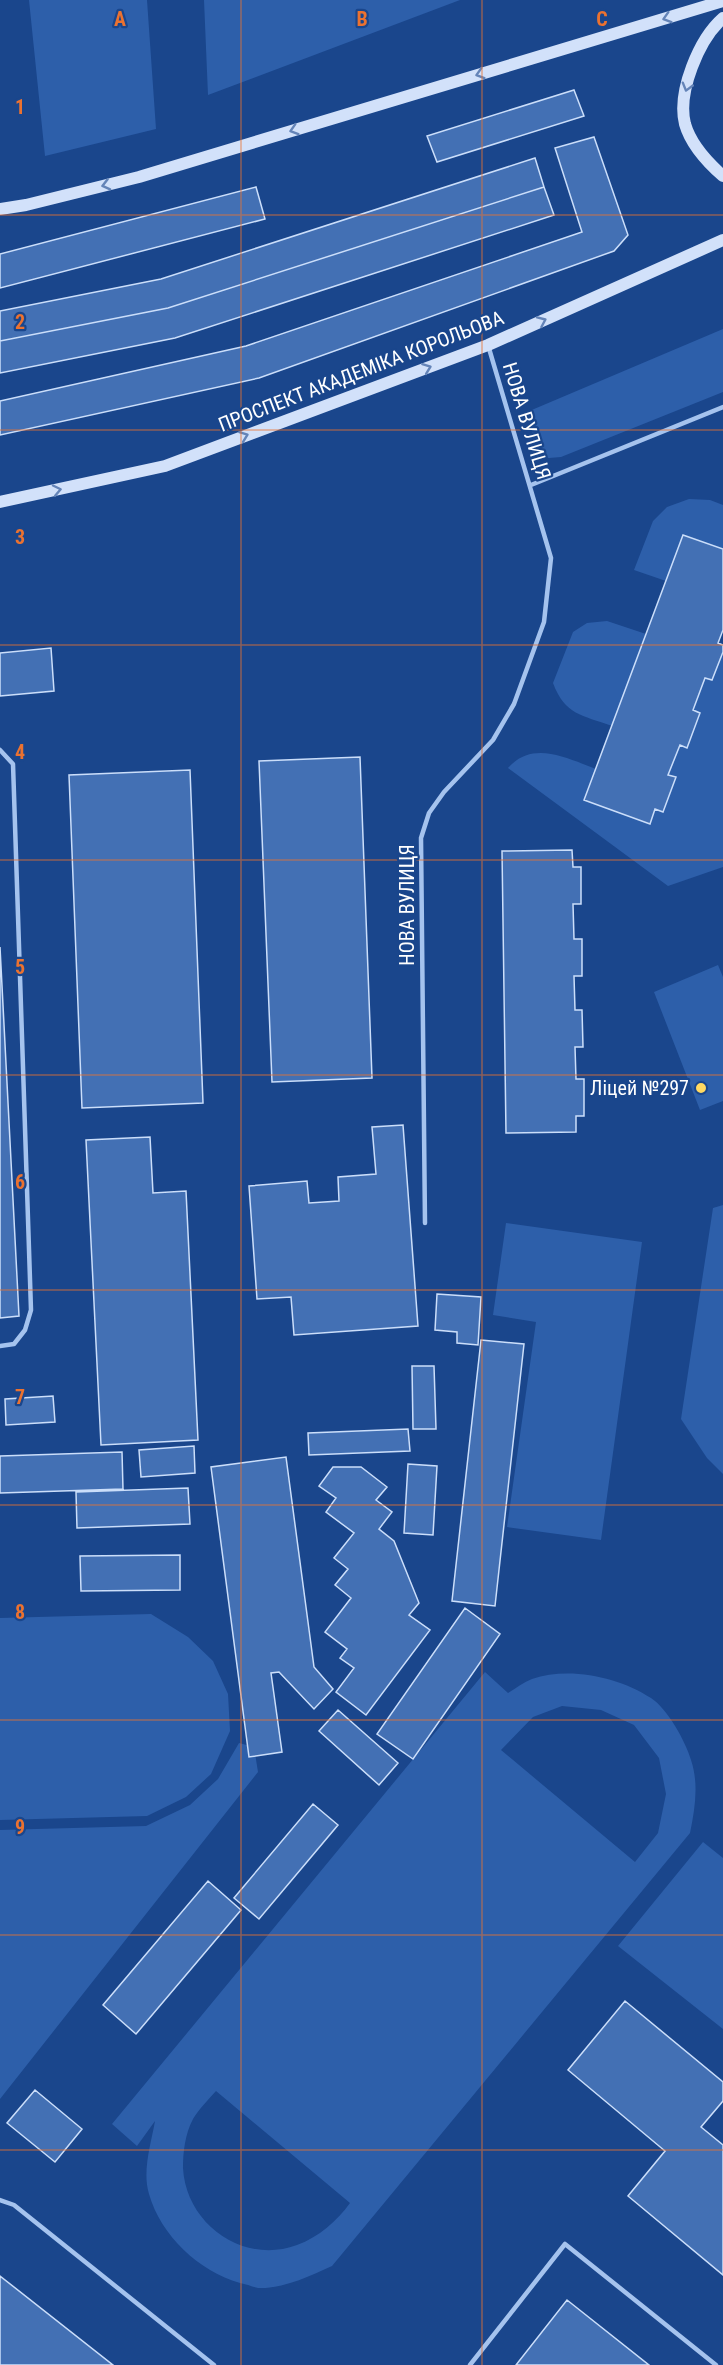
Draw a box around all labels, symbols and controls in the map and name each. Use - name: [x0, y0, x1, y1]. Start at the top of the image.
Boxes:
- text: A: [114, 7, 126, 31]
- text: B: [356, 7, 368, 31]
- text: C: [596, 7, 608, 31]
- one-way arrow: [662, 11, 673, 23]
- one-way arrow: [475, 67, 486, 79]
- one-way arrow: [682, 81, 694, 92]
- text: 1: [15, 95, 25, 119]
- one-way arrow: [289, 123, 299, 135]
- one-way arrow: [102, 177, 112, 190]
- street label: ПРОСПЕКТ АКАДЕМІКА КОРОЛЬОВА: [215, 305, 507, 437]
- text: 2: [15, 310, 25, 334]
- one-way arrow: [535, 316, 546, 328]
- street label: НОВА ВУЛИЦЯ: [498, 359, 556, 483]
- one-way arrow: [421, 363, 432, 375]
- one-way arrow: [238, 431, 249, 444]
- one-way arrow: [52, 484, 62, 497]
- text: 3: [15, 525, 25, 549]
- text: 4: [15, 740, 25, 764]
- street label: НОВА ВУЛИЦЯ: [395, 844, 419, 966]
- text: 5: [15, 955, 25, 979]
- place label: Ліцей №297: [590, 1076, 689, 1100]
- marker: Ліцей №297: [694, 1081, 708, 1095]
- text: 6: [15, 1170, 25, 1194]
- text: 7: [15, 1385, 25, 1409]
- text: 8: [15, 1600, 25, 1624]
- text: 9: [15, 1815, 25, 1839]

